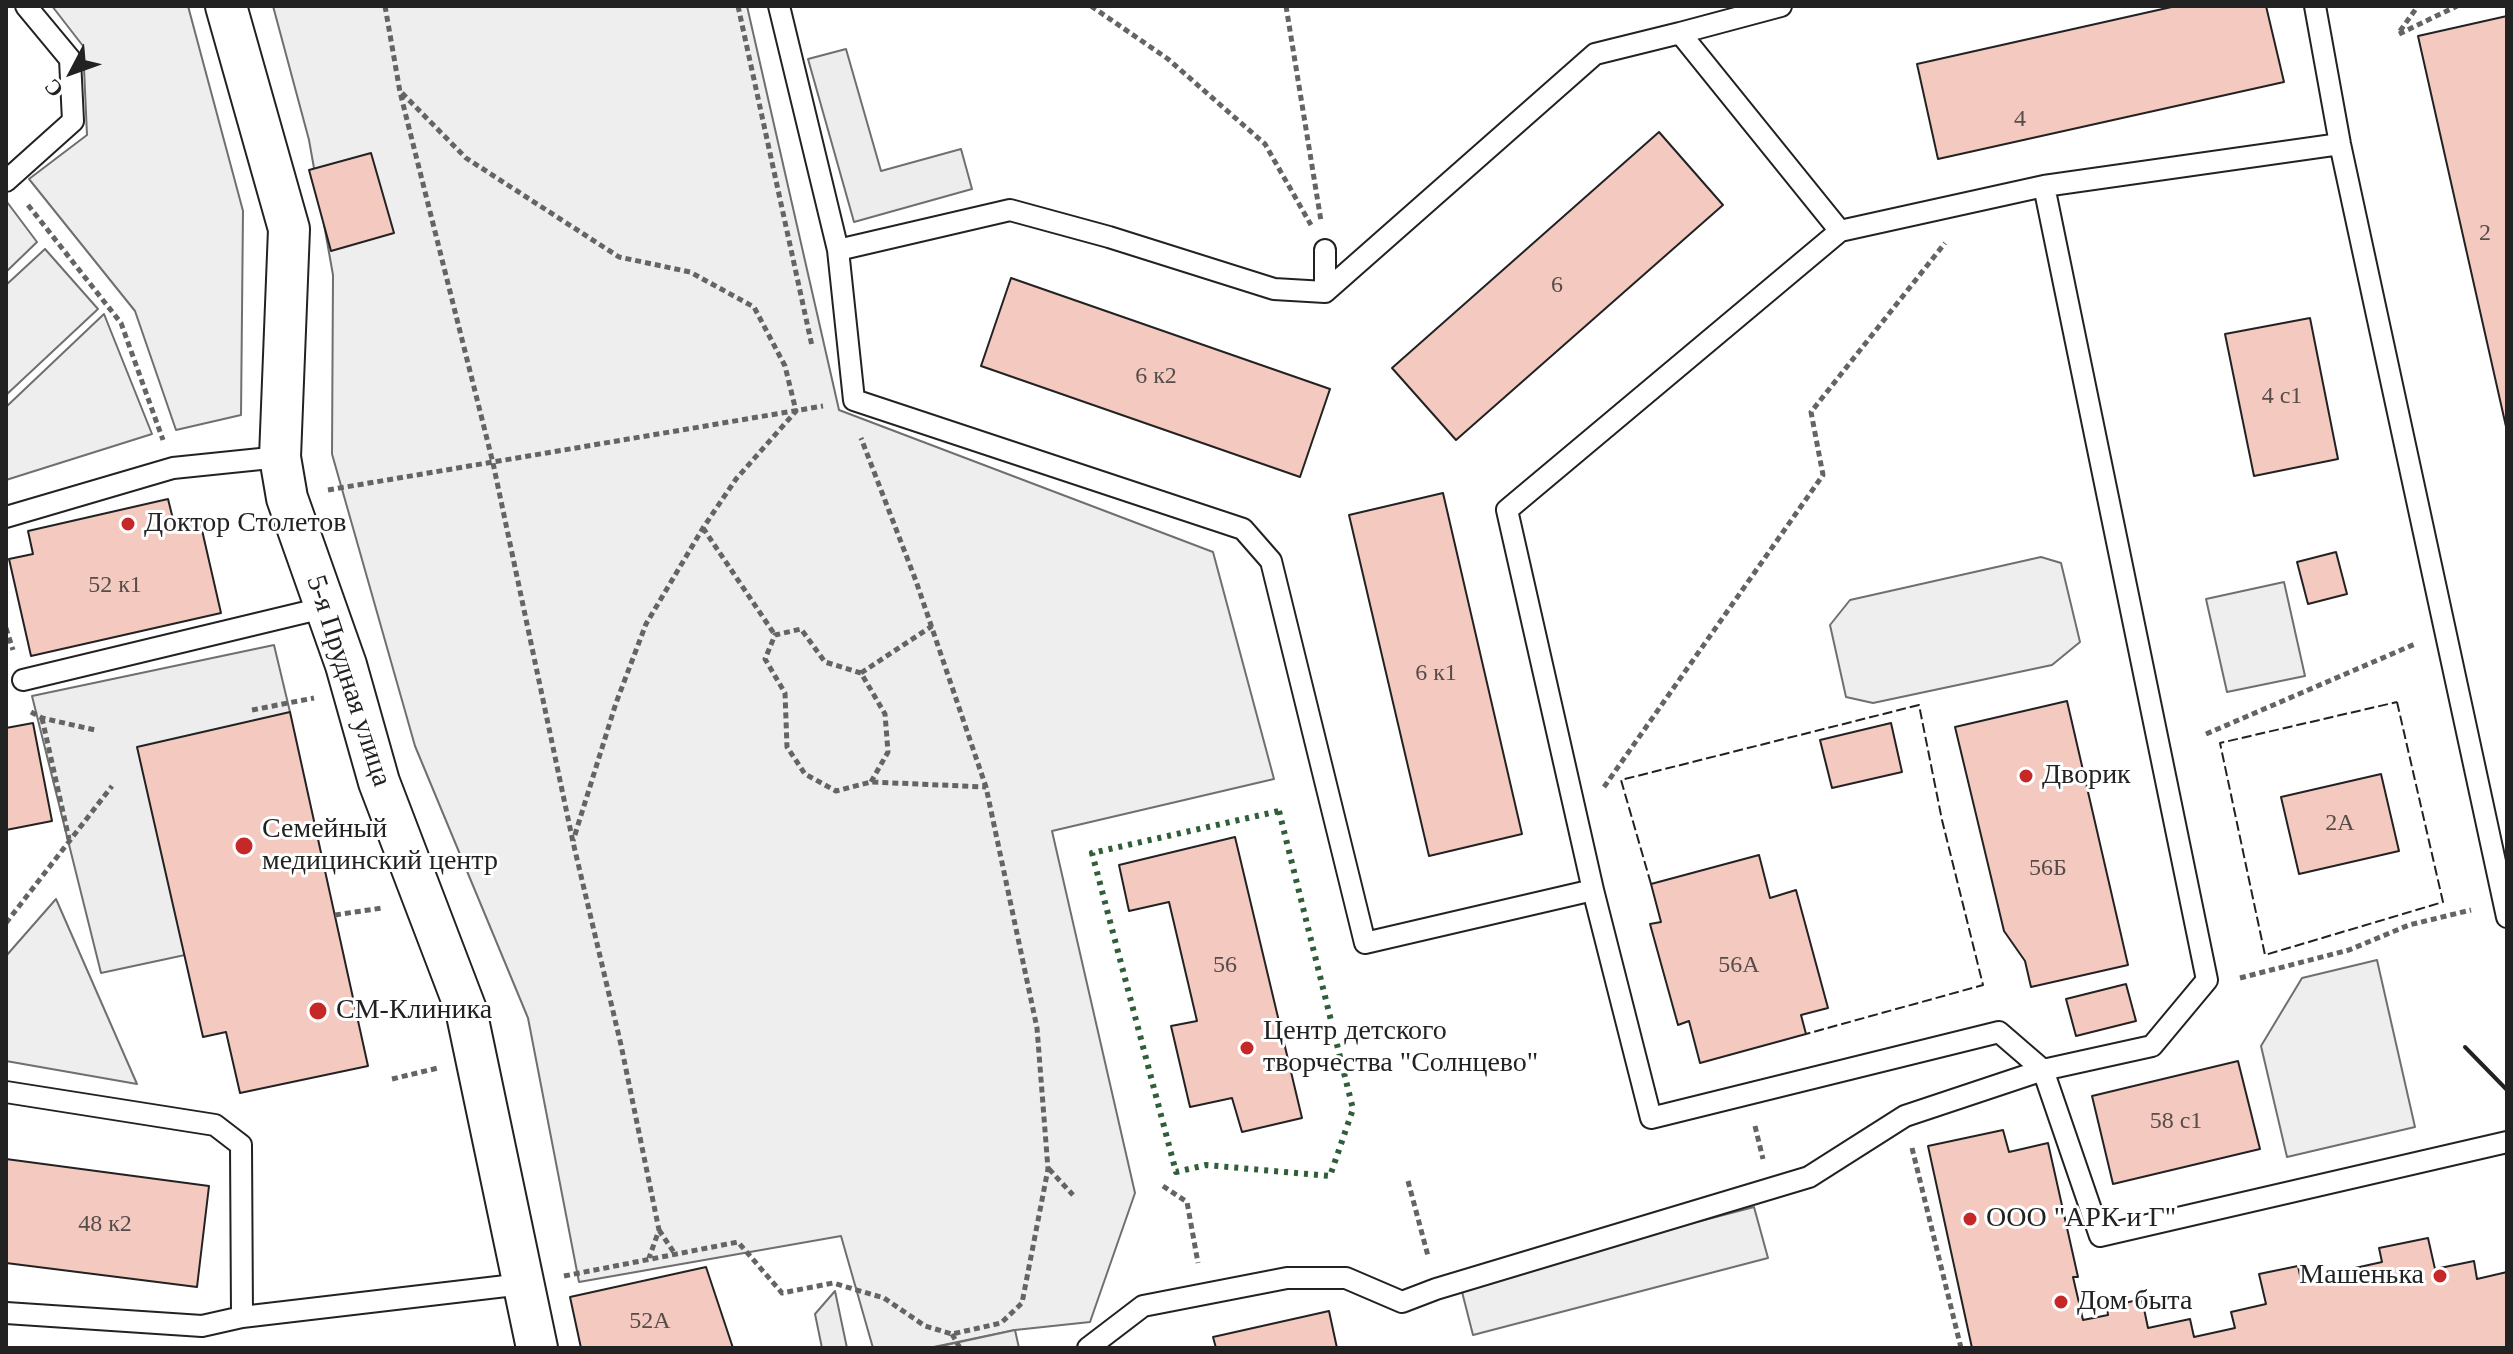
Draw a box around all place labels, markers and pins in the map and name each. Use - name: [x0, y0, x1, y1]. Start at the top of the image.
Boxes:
- place label: Доктор Столетов: [144, 507, 346, 541]
- marker: Доктор Столетов: [119, 515, 137, 533]
- place label: Дворик: [2042, 759, 2131, 793]
- marker: Дворик: [2017, 767, 2035, 785]
- place label: Семейный медицинский центр: [262, 813, 498, 879]
- marker: Семейный медицинский центр: [233, 835, 255, 857]
- place label: СМ-Клиника: [336, 994, 492, 1028]
- marker: СМ-Клиника: [307, 1000, 329, 1022]
- place label: Центр детского творчества "Солнцево": [1263, 1015, 1538, 1081]
- marker: Центр детского творчества "Солнцево": [1238, 1039, 1256, 1057]
- place label: ООО "АРК и Г": [1986, 1202, 2176, 1236]
- marker: ООО "АРК и Г": [1961, 1210, 1979, 1228]
- place label: Машенька: [2299, 1259, 2424, 1293]
- marker: Машенька: [2431, 1267, 2449, 1285]
- place label: Дом быта: [2077, 1285, 2192, 1319]
- marker: Дом быта: [2052, 1293, 2070, 1311]

